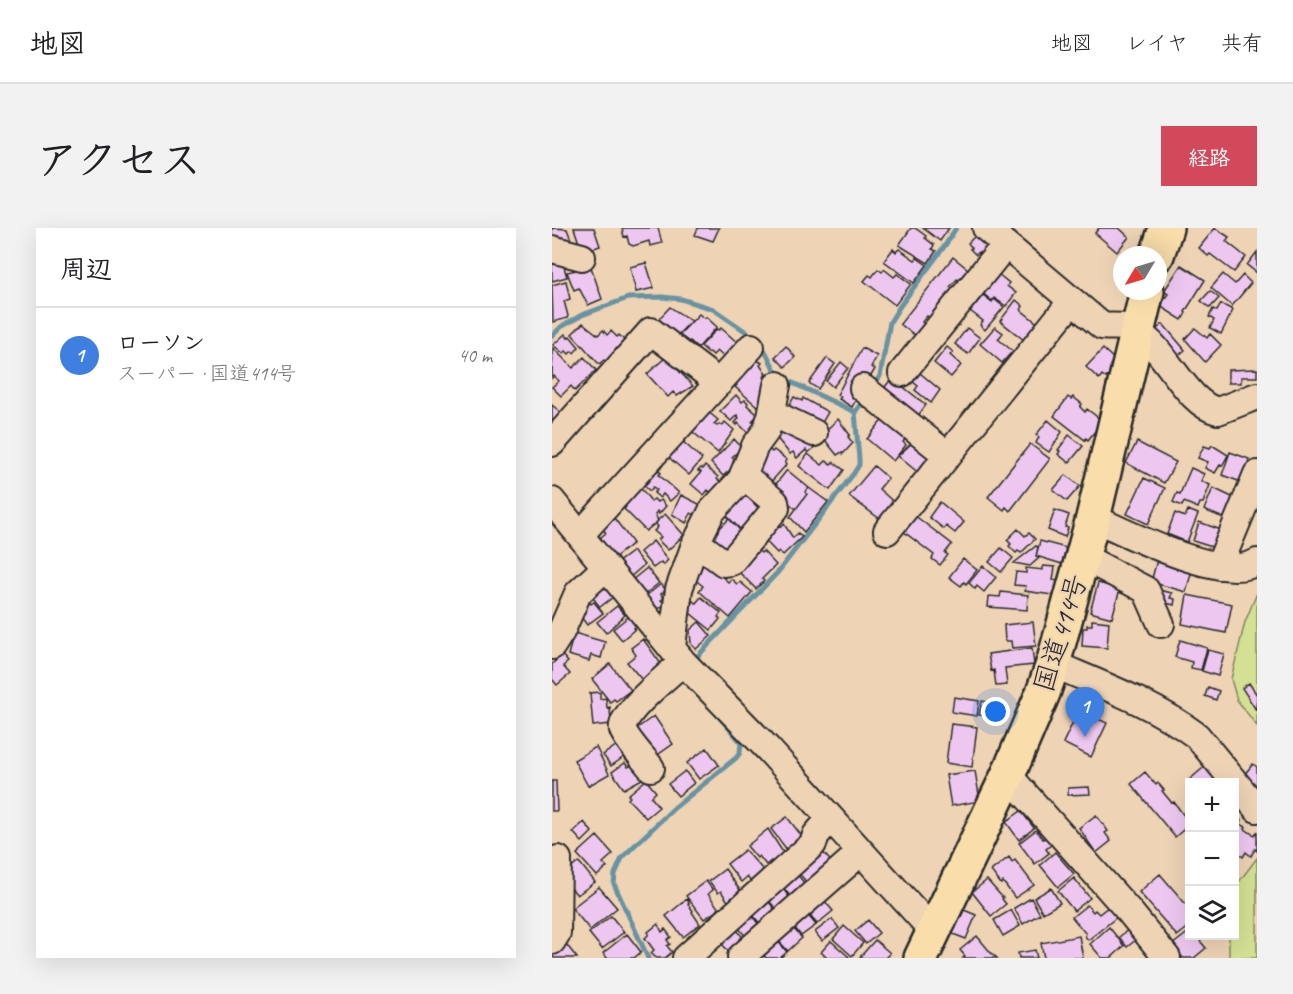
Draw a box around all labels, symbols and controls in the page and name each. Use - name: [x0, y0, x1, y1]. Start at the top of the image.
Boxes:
- text: 地図: [30, 26, 86, 61]
- text: 地図: [1051, 30, 1093, 56]
- text: レイヤ: [1126, 30, 1188, 56]
- text: 共有: [1221, 30, 1263, 56]
- button: 経路: [1161, 126, 1257, 186]
- text: アクセス: [36, 134, 201, 187]
- north arrow: [1113, 246, 1167, 300]
- text: 周辺: [60, 253, 112, 286]
- text: ローソン: [117, 329, 205, 357]
- text: 1: [75, 343, 84, 368]
- text: 40 m: [458, 343, 492, 368]
- text: スーパー · 国道414号: [117, 361, 297, 386]
- street label: 国道414号: [1025, 570, 1095, 696]
- pin: 1: [1066, 688, 1104, 737]
- your location: [981, 697, 1010, 726]
- map controls: [1185, 778, 1239, 940]
- button: +: [1185, 778, 1239, 832]
- button: −: [1185, 832, 1239, 886]
- button: layers: [1185, 886, 1239, 940]

